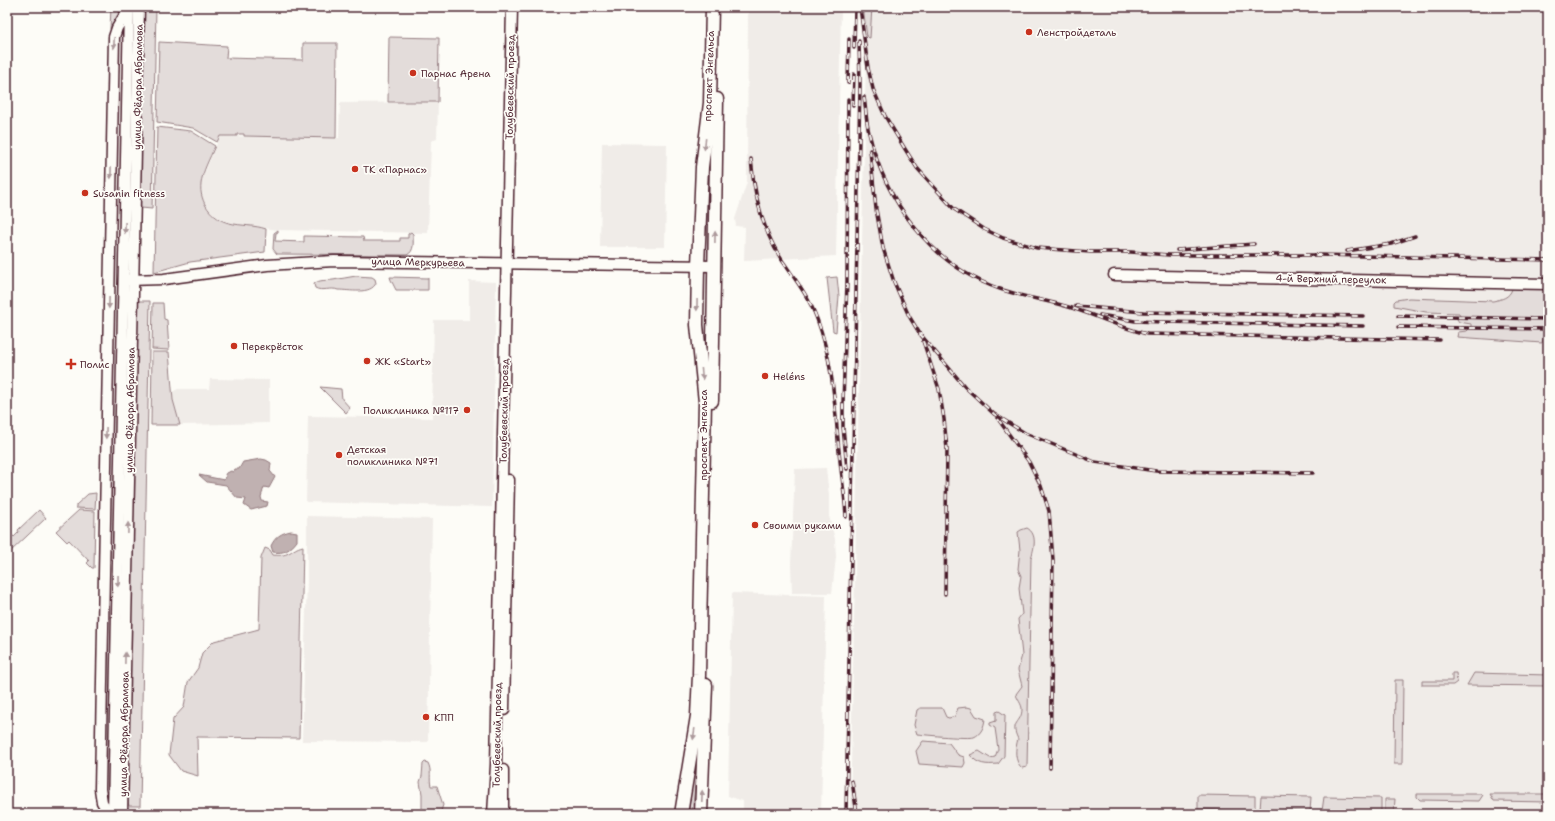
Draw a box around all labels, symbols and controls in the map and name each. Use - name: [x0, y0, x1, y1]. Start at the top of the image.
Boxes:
- street label: улица Фёдора Абрамова: [130, 23, 146, 150]
- place label: Ленстройдеталь: [1037, 26, 1116, 39]
- marker: Ленстройдеталь: [1024, 27, 1034, 37]
- street label: проспект Энгельса: [701, 30, 717, 122]
- street label: Толубеевский проезд: [503, 34, 517, 140]
- one-way arrow: [111, 37, 117, 50]
- place label: Парнас Арена: [421, 67, 491, 80]
- marker: Парнас Арена: [408, 68, 418, 78]
- one-way arrow: [702, 138, 708, 150]
- place label: ТК «Парнас»: [363, 163, 427, 176]
- marker: ТК «Парнас»: [350, 164, 360, 174]
- one-way arrow: [108, 167, 115, 179]
- place label: Susanin fitness: [93, 187, 165, 200]
- marker: Susanin fitness: [80, 188, 90, 198]
- one-way arrow: [122, 222, 128, 235]
- one-way arrow: [712, 230, 718, 243]
- street label: улица Меркурьева: [371, 255, 466, 269]
- street label: 4-й Верхний переулок: [1276, 272, 1387, 286]
- one-way arrow: [105, 297, 112, 309]
- one-way arrow: [694, 299, 700, 312]
- place label: Перекрёсток: [242, 340, 304, 353]
- marker: Перекрёсток: [229, 341, 239, 351]
- street label: улица Фёдора Абрамова: [122, 346, 138, 473]
- place label: ЖК «Start»: [375, 355, 431, 368]
- marker: ЖК «Start»: [362, 356, 372, 366]
- marker: Полис: [65, 358, 77, 370]
- place label: Полис: [80, 358, 110, 371]
- street label: Толубеевский проезд: [497, 358, 511, 464]
- one-way arrow: [699, 368, 705, 380]
- place label: Heléns: [773, 370, 805, 383]
- marker: Heléns: [760, 371, 770, 381]
- street label: проспект Энгельса: [697, 389, 710, 480]
- place label: Поликлиника №117: [363, 404, 459, 417]
- marker: Поликлиника №117: [462, 405, 472, 415]
- one-way arrow: [103, 427, 109, 440]
- place label: Детская поликлиника №71: [347, 443, 438, 468]
- marker: Детская поликлиника №71: [334, 450, 344, 460]
- place label: Своими руками: [763, 519, 842, 532]
- marker: Своими руками: [750, 520, 760, 530]
- one-way arrow: [125, 521, 131, 534]
- one-way arrow: [115, 575, 121, 588]
- one-way arrow: [122, 652, 129, 664]
- street label: улица Фёдора Абрамова: [116, 670, 132, 797]
- street label: Толубеевский проезд: [490, 682, 504, 788]
- place label: КПП: [434, 711, 454, 724]
- marker: КПП: [421, 712, 431, 722]
- one-way arrow: [691, 728, 697, 740]
- one-way arrow: [699, 789, 705, 802]

